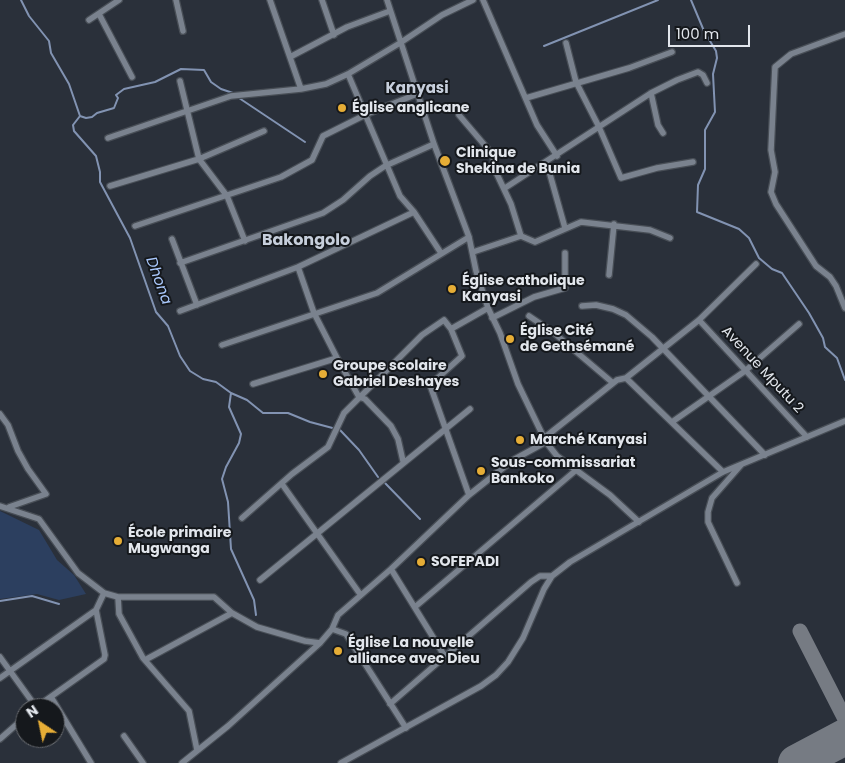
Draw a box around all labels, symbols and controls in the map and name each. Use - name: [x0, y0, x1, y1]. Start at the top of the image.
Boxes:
- scale bar: [670, 15, 752, 47]
- text: 100 m: [676, 23, 719, 44]
- district label: Kanyasi: [385, 80, 449, 98]
- place label: Église anglicane: [352, 100, 469, 116]
- marker: Église anglicane: [336, 102, 348, 114]
- place label: Clinique Shekina de Bunia: [456, 145, 580, 178]
- marker: Clinique Shekina de Bunia: [438, 154, 452, 168]
- district label: Bakongolo: [262, 231, 350, 251]
- water label: Dhona: [141, 255, 175, 307]
- place label: Église catholique Kanyasi: [462, 273, 585, 306]
- marker: Église catholique Kanyasi: [446, 283, 458, 295]
- place label: Église Cité de Gethsémané: [520, 323, 634, 356]
- street label: Avenue Mputu 2: [717, 323, 807, 417]
- marker: Église Cité de Gethsémané: [504, 333, 516, 345]
- place label: Groupe scolaire Gabriel Deshayes: [333, 358, 459, 391]
- marker: Groupe scolaire Gabriel Deshayes: [317, 368, 329, 380]
- place label: Marché Kanyasi: [530, 432, 647, 448]
- marker: Marché Kanyasi: [514, 434, 526, 446]
- place label: Sous-commissariat Bankoko: [491, 455, 636, 488]
- marker: Sous-commissariat Bankoko: [475, 465, 487, 477]
- place label: École primaire Mugwanga: [128, 525, 231, 558]
- marker: École primaire Mugwanga: [112, 535, 124, 547]
- place label: SOFEPADI: [431, 554, 499, 570]
- marker: SOFEPADI: [415, 556, 427, 568]
- place label: Église La nouvelle alliance avec Dieu: [348, 635, 480, 668]
- marker: Église La nouvelle alliance avec Dieu: [332, 645, 344, 657]
- north arrow: [15, 698, 65, 748]
- text: N: [22, 700, 42, 723]

